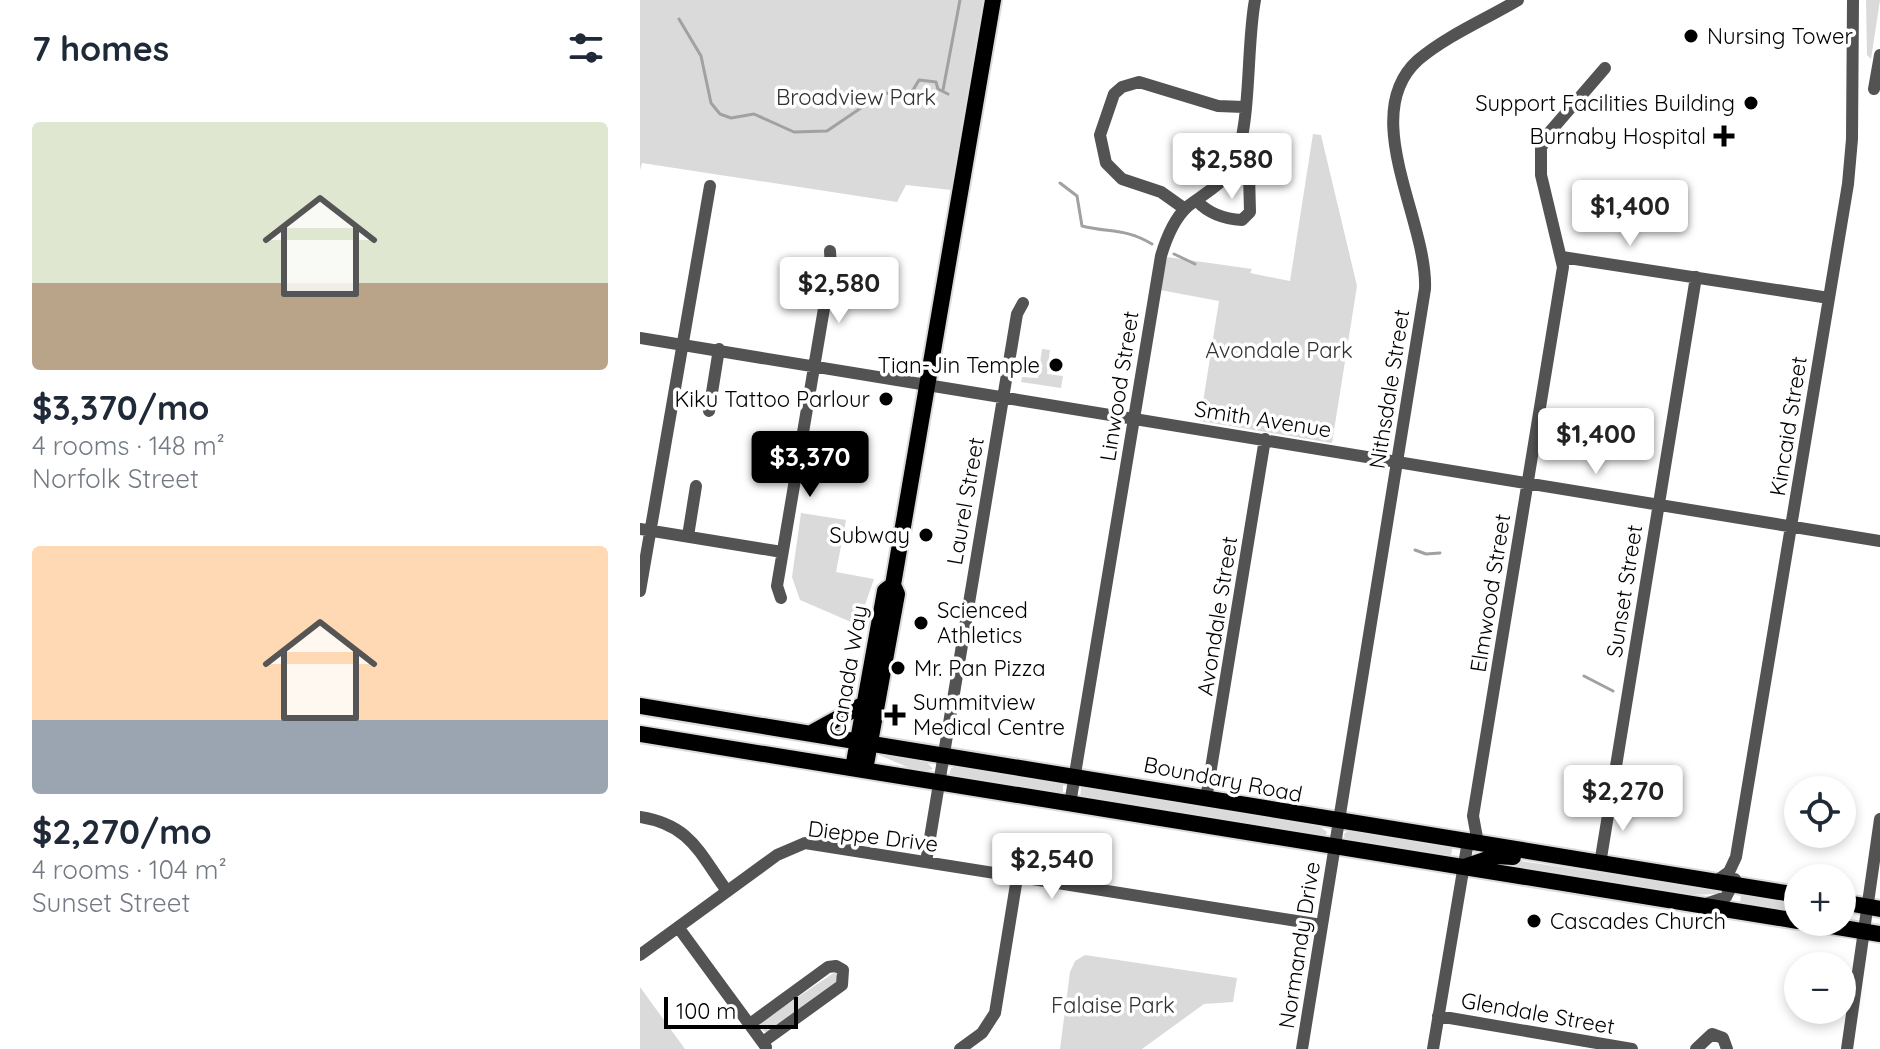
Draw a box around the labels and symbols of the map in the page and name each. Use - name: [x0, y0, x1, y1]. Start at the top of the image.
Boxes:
- place label: Nursing Tower: [1707, 22, 1853, 50]
- marker: Nursing Tower: [1682, 27, 1700, 45]
- park label: Broadview Park: [776, 83, 936, 111]
- place label: Support Facilities Building: [1475, 89, 1735, 117]
- marker: Support Facilities Building: [1742, 94, 1760, 112]
- place label: Burnaby Hospital: [1529, 122, 1706, 150]
- marker: Burnaby Hospital: [1713, 125, 1735, 147]
- pin: $2,580: [1167, 133, 1297, 201]
- pin: $1,400: [1565, 180, 1695, 248]
- pin: $2,580: [774, 257, 904, 325]
- street label: Nithsdale Street: [1363, 307, 1415, 471]
- street label: Linwood Street: [1093, 309, 1145, 463]
- park label: Avondale Park: [1205, 336, 1353, 364]
- place label: Tian-Jin Temple: [878, 351, 1040, 379]
- street label: Kincaid Street: [1763, 354, 1813, 498]
- marker: Tian-Jin Temple: [1047, 356, 1065, 374]
- place label: Kiku Tattoo Parlour: [675, 385, 871, 413]
- marker: Kiku Tattoo Parlour: [877, 390, 895, 408]
- street label: Smith Avenue: [1192, 394, 1334, 444]
- pin: $1,400: [1531, 408, 1661, 476]
- pin: $3,370: [745, 431, 875, 499]
- street label: Laurel Street: [940, 435, 990, 567]
- street label: Elmwood Street: [1464, 512, 1516, 674]
- place label: Subway: [829, 521, 910, 549]
- street label: Sunset Street: [1600, 523, 1648, 659]
- marker: Subway: [917, 526, 935, 544]
- street label: Avondale Street: [1191, 534, 1243, 698]
- place label: Scienced Athletics: [937, 596, 1028, 649]
- street label: Canada Way: [823, 603, 873, 739]
- marker: Scienced Athletics: [912, 614, 930, 632]
- place label: Mr. Pan Pizza: [914, 654, 1046, 682]
- marker: Mr. Pan Pizza: [889, 659, 907, 677]
- place label: Summitview Medical Centre: [913, 688, 1065, 741]
- marker: Summitview Medical Centre: [884, 704, 906, 726]
- street label: Boundary Road: [1141, 750, 1305, 808]
- pin: $2,270: [1558, 765, 1688, 833]
- street label: Dieppe Drive: [806, 814, 940, 858]
- pin: $2,540: [987, 833, 1117, 901]
- street label: Normandy Drive: [1272, 860, 1326, 1030]
- place label: Cascades Church: [1550, 907, 1726, 935]
- marker: Cascades Church: [1525, 912, 1543, 930]
- street label: Glendale Street: [1459, 986, 1617, 1040]
- park label: Falaise Park: [1051, 991, 1175, 1019]
- scale bar: [664, 993, 798, 1029]

